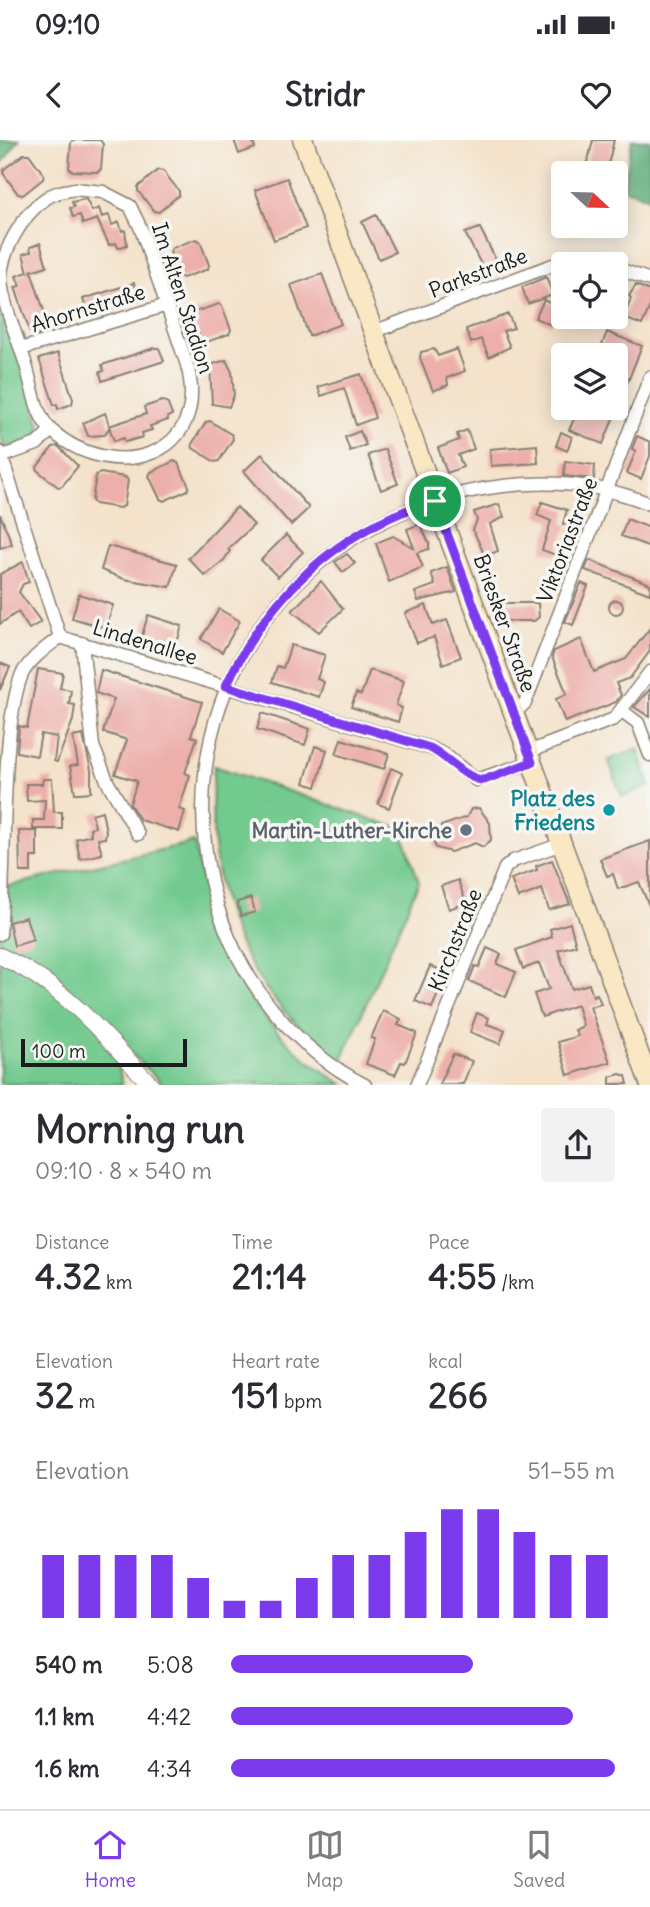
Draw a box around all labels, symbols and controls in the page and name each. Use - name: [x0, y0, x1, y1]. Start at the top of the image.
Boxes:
- text: 09:10: [35, 8, 100, 41]
- text: Stridr: [285, 74, 365, 115]
- icon: back: [35, 76, 73, 114]
- icon: heart: [577, 76, 615, 114]
- north arrow: [551, 161, 628, 238]
- map controls: [551, 161, 628, 420]
- street label: Im Alten Stadion: [146, 219, 220, 377]
- street label: Parkstraße: [425, 242, 531, 304]
- button: locate: [551, 252, 628, 329]
- street label: Ahornstraße: [28, 278, 148, 338]
- button: layers: [551, 343, 628, 420]
- pin: [405, 471, 465, 531]
- street label: Viktoriastraße: [531, 473, 603, 607]
- icon: arrive: [416, 482, 454, 520]
- street label: Briesker Straße: [468, 550, 542, 696]
- street label: Lindenallee: [89, 613, 201, 671]
- place label: Platz des Friedens: [510, 785, 595, 836]
- marker: Platz des Friedens: [601, 802, 617, 818]
- place label: Martin-Luther-Kirche: [251, 817, 452, 844]
- marker: Martin-Luther-Kirche: [458, 822, 474, 838]
- street label: Kirchstraße: [422, 885, 488, 995]
- scale bar: [21, 1036, 187, 1067]
- text: 100 m: [32, 1039, 86, 1063]
- text: Morning run: [35, 1106, 245, 1153]
- button: share: [541, 1108, 615, 1182]
- text: 09:10 · 8 × 540 m: [35, 1156, 212, 1185]
- text: Distance: [35, 1230, 109, 1254]
- text: Time: [232, 1230, 273, 1254]
- text: Pace: [428, 1230, 470, 1254]
- text: 4.32: [35, 1254, 102, 1298]
- text: 21:14: [232, 1254, 307, 1298]
- text: 4:55: [428, 1254, 497, 1298]
- text: km: [102, 1270, 132, 1294]
- text: /km: [497, 1270, 535, 1294]
- text: Elevation: [35, 1349, 113, 1373]
- text: Heart rate: [232, 1349, 320, 1373]
- text: kcal: [428, 1349, 463, 1373]
- text: 32: [35, 1373, 74, 1417]
- text: 151: [232, 1373, 280, 1417]
- text: 266: [428, 1373, 488, 1417]
- text: m: [74, 1389, 95, 1413]
- text: bpm: [280, 1389, 322, 1413]
- text: Elevation: [35, 1456, 129, 1485]
- text: 51–55 m: [527, 1456, 615, 1485]
- text: 540 m: [35, 1650, 102, 1679]
- text: 5:08: [147, 1650, 194, 1679]
- text: 1.1 km: [35, 1702, 94, 1731]
- text: 4:42: [147, 1702, 191, 1731]
- text: 1.6 km: [35, 1754, 100, 1783]
- text: 4:34: [147, 1754, 192, 1783]
- tab: Home: [85, 1826, 136, 1892]
- tab: Map: [306, 1826, 344, 1892]
- tab: Saved: [513, 1826, 565, 1892]

